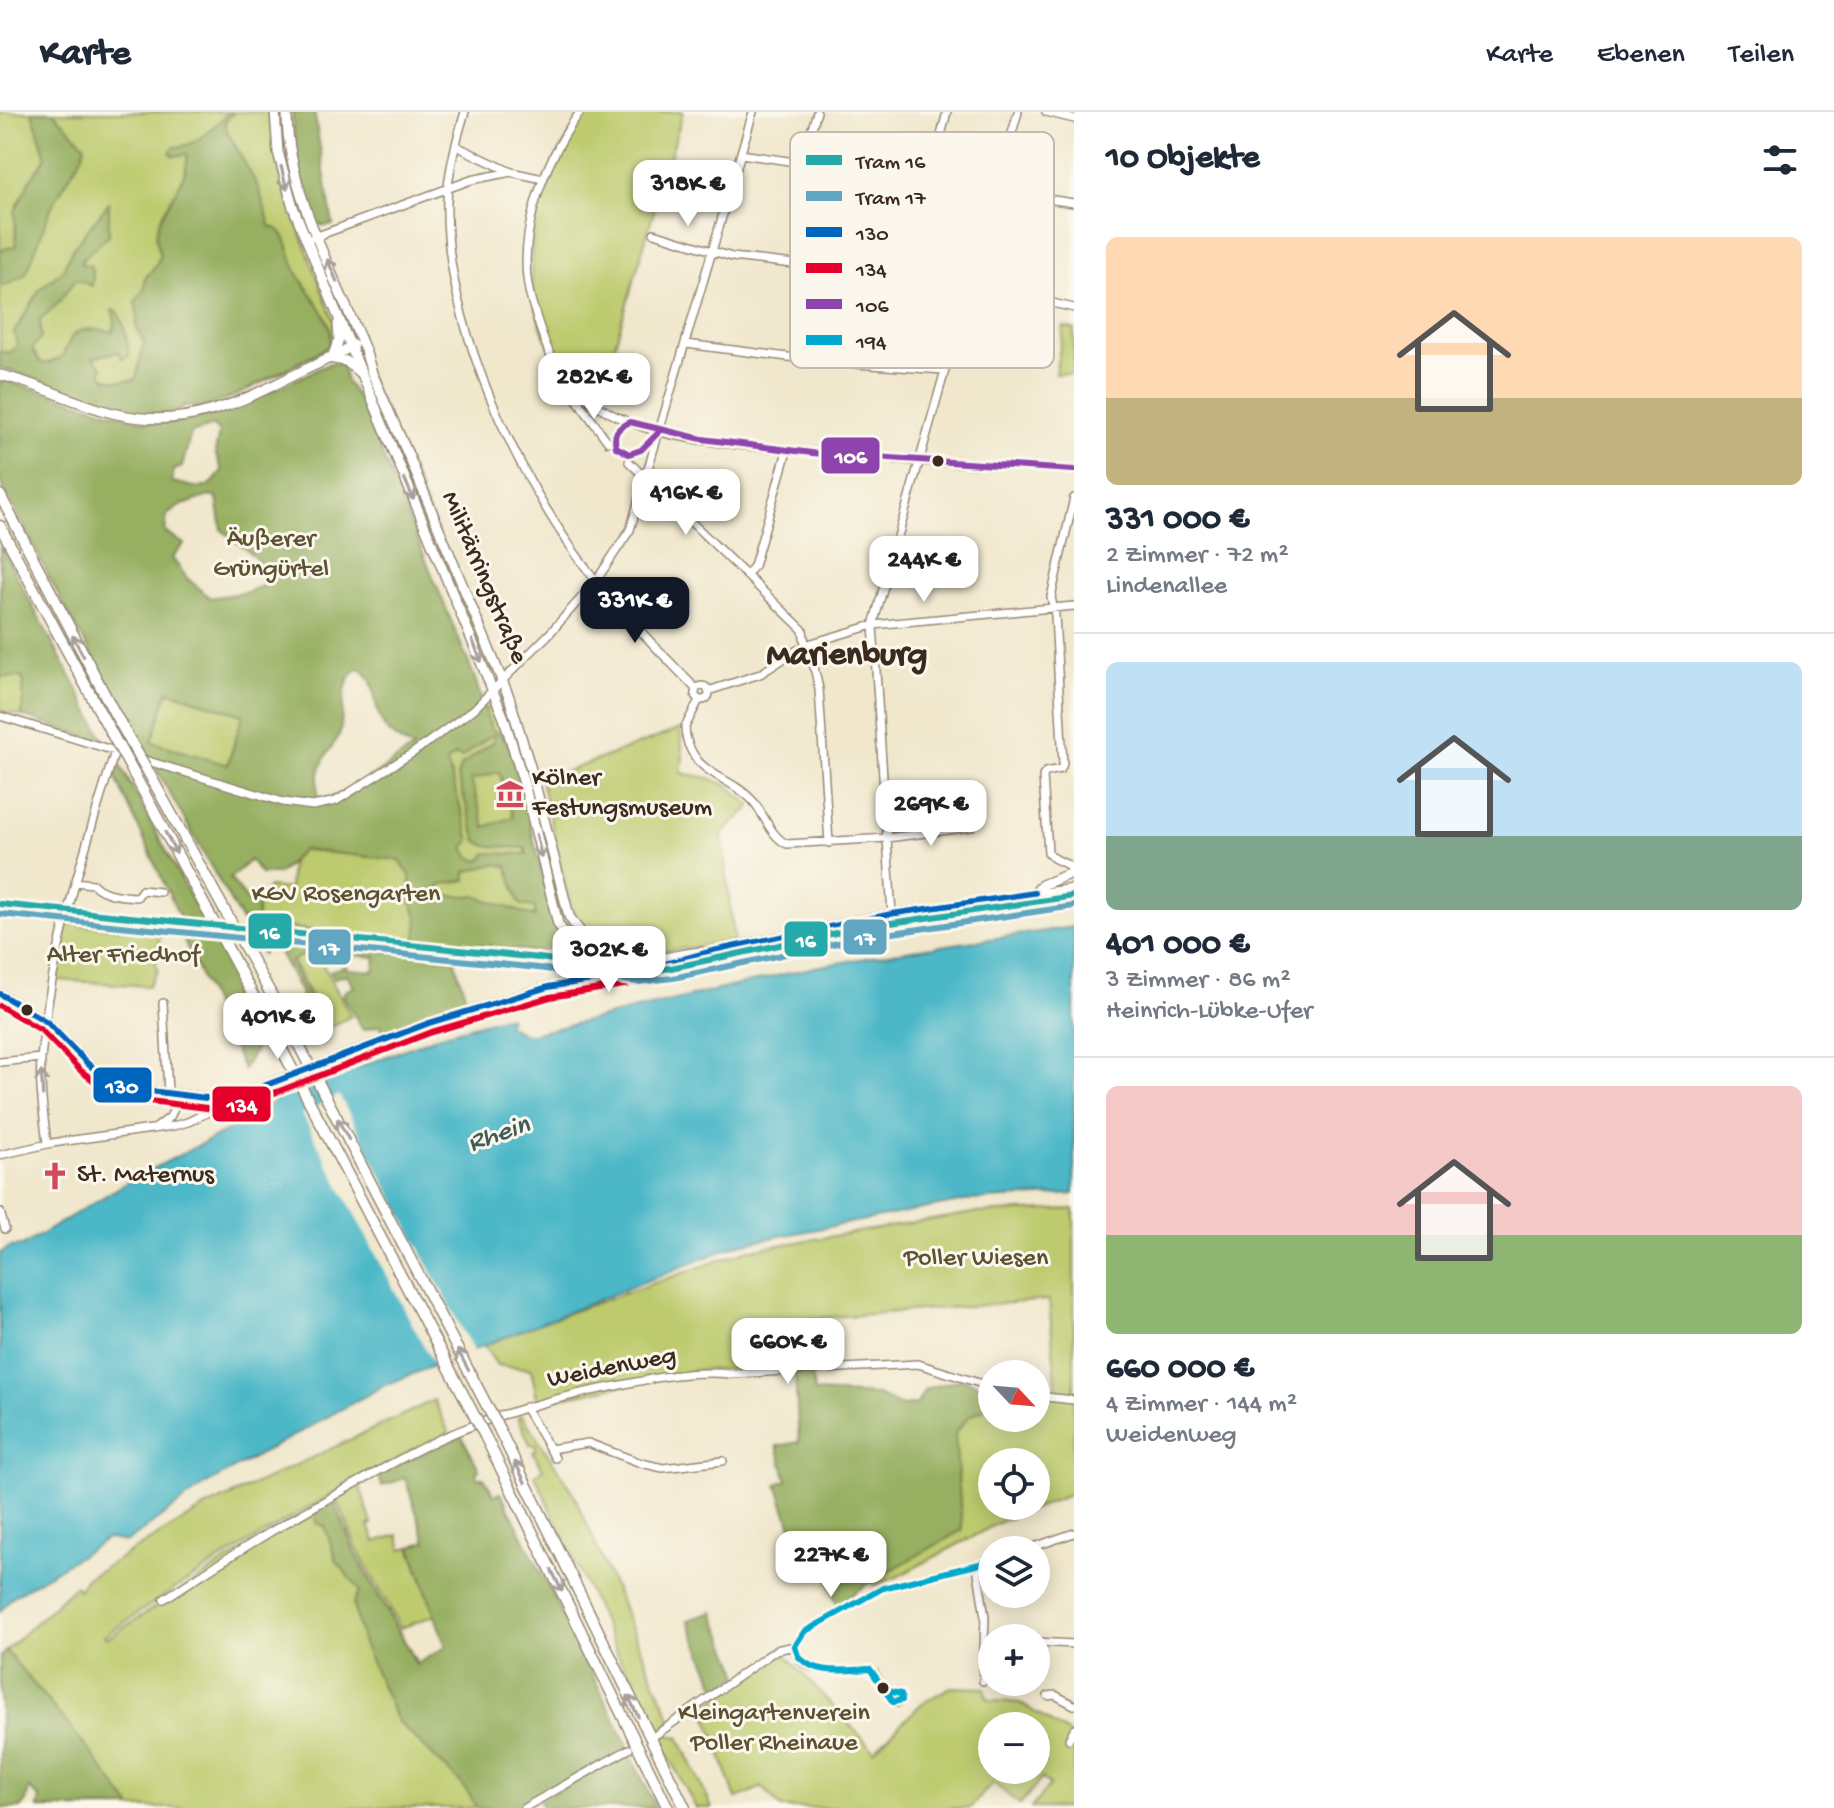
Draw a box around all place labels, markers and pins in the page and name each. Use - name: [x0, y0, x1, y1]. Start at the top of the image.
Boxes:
- pin: 318K €: [623, 160, 753, 228]
- pin: 282K €: [529, 353, 659, 421]
- unlabelled marker: [930, 453, 946, 469]
- pin: 416K €: [621, 469, 751, 537]
- pin: 244K €: [859, 536, 989, 604]
- pin: 331K €: [570, 577, 700, 645]
- place label: Kölner Festungsmuseum: [531, 764, 712, 825]
- museum icon: Kölner Festungsmuseum: [495, 779, 525, 809]
- pin: 269K €: [866, 780, 996, 848]
- pin: 302K €: [544, 926, 674, 994]
- pin: 401K €: [213, 993, 343, 1061]
- unlabelled marker: [19, 1002, 35, 1018]
- church icon: St. Maternus: [40, 1161, 70, 1191]
- place label: St. Maternus: [77, 1161, 215, 1192]
- pin: 660K €: [723, 1318, 853, 1386]
- pin: 227K €: [766, 1531, 896, 1599]
- unlabelled marker: [875, 1680, 891, 1696]

